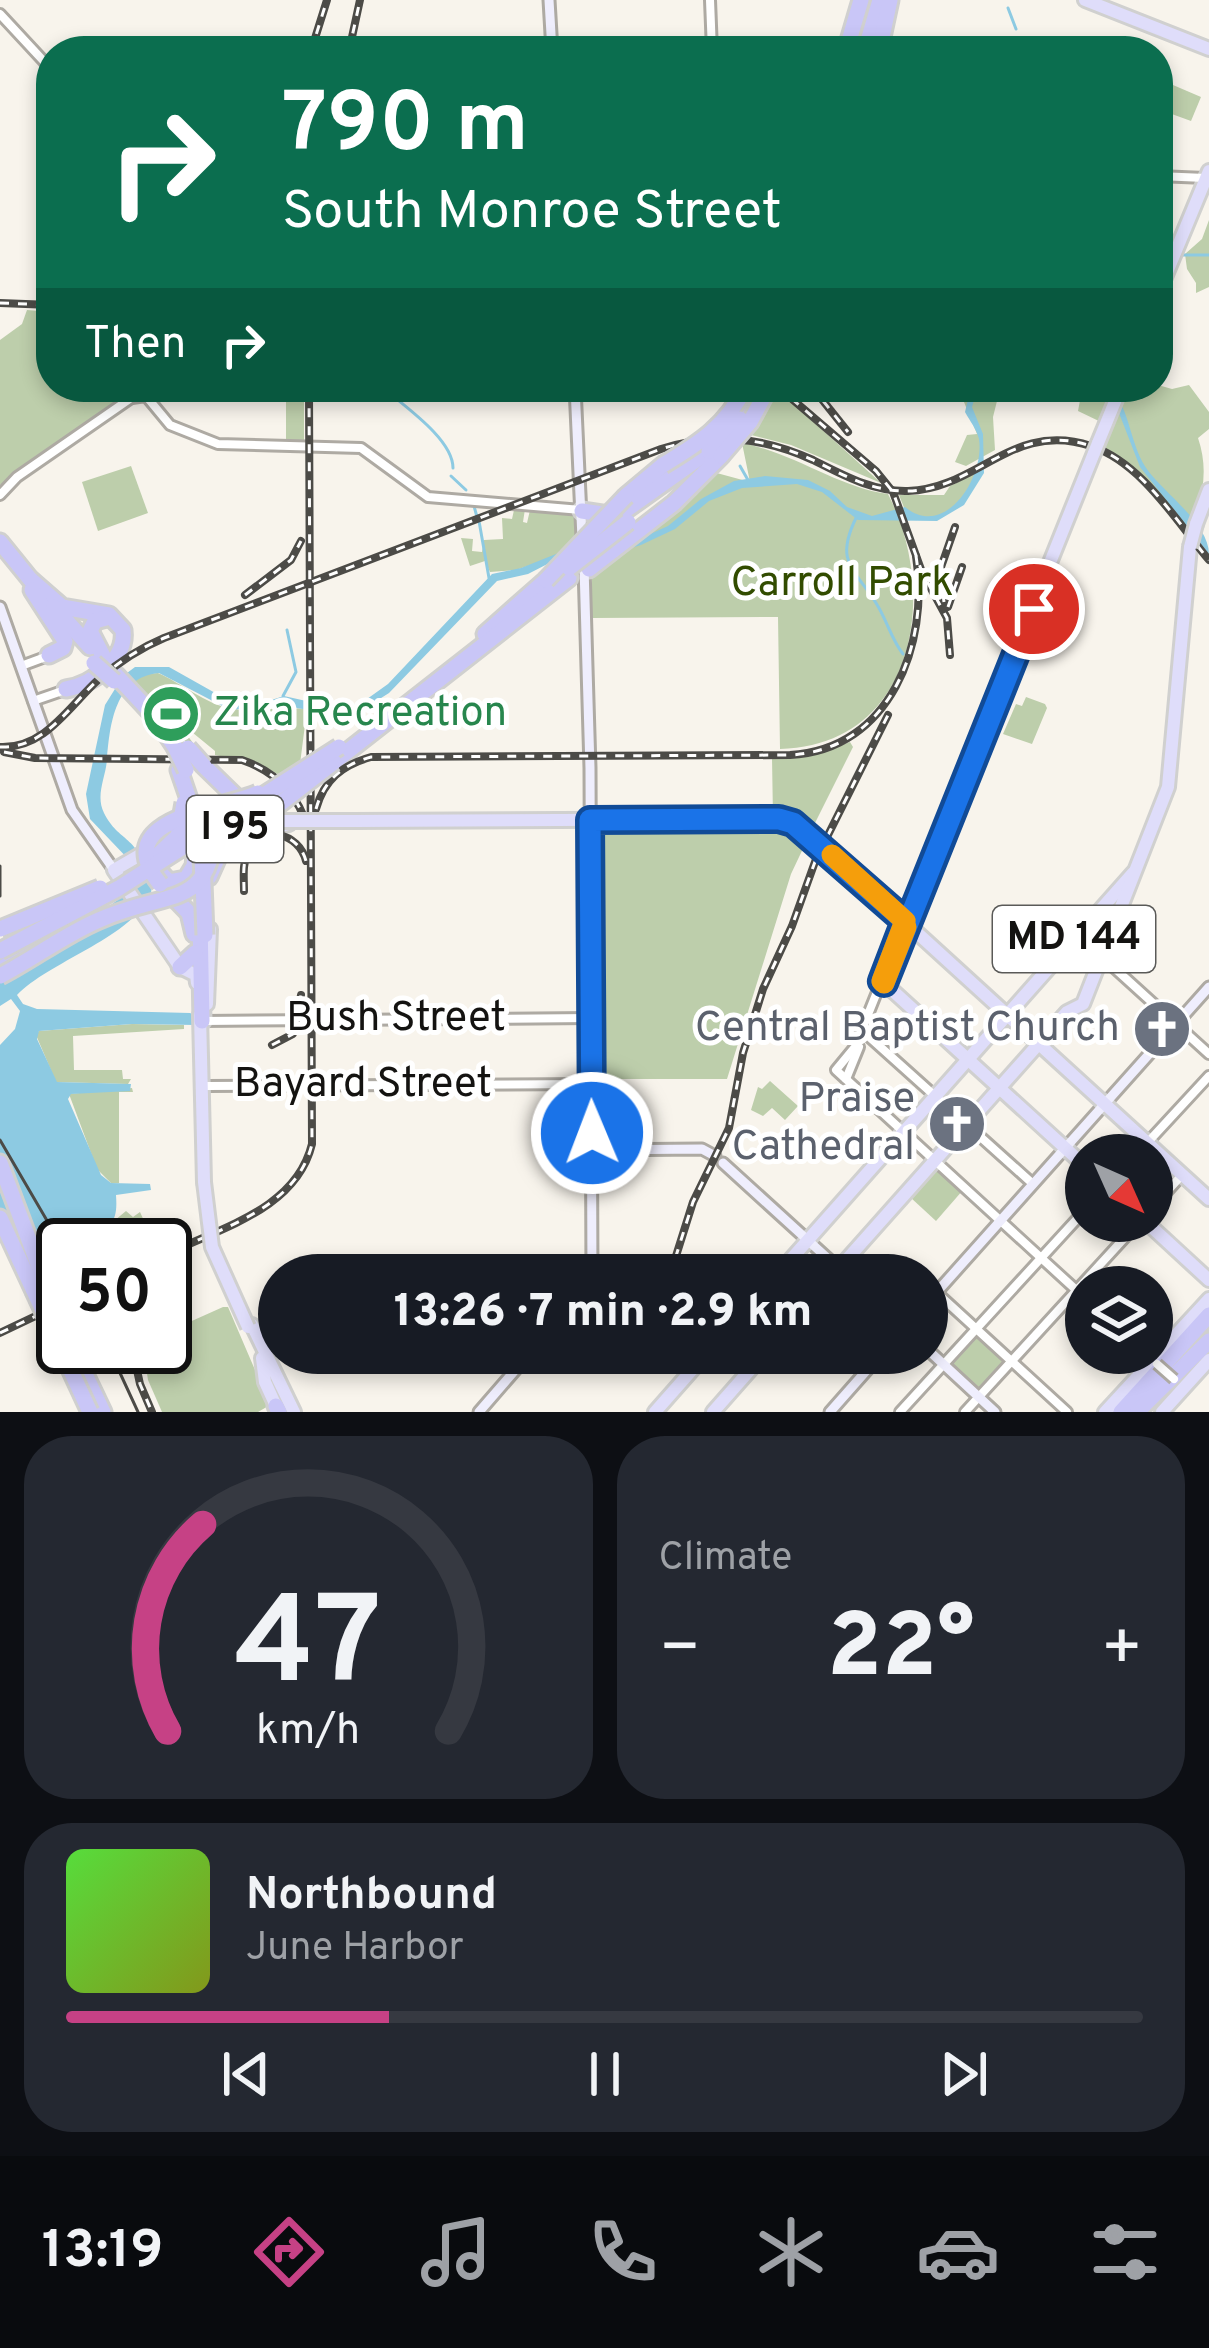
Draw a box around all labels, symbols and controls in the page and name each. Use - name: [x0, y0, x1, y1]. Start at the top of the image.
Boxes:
- text: 790 m: [282, 75, 529, 181]
- icon: right: [84, 84, 240, 240]
- text: South Monroe Street: [282, 179, 782, 248]
- icon: right: [210, 312, 276, 378]
- text: Then: [84, 317, 186, 374]
- park label: Carroll Park: [730, 558, 954, 611]
- pin: [983, 558, 1085, 660]
- icon: arrive: [1001, 576, 1067, 642]
- sports icon: Zika Recreation: [140, 683, 202, 745]
- place label: Zika Recreation: [213, 688, 507, 741]
- road number: I 95: [187, 796, 283, 862]
- road number: MD 144: [993, 906, 1155, 972]
- street label: Bush Street: [286, 993, 506, 1046]
- church icon: Central Baptist Church: [1131, 998, 1193, 1060]
- place label: Central Baptist Church: [695, 1003, 1120, 1056]
- street label: Bayard Street: [234, 1059, 492, 1112]
- position arrow: [529, 1070, 655, 1196]
- place label: Praise Cathedral: [732, 1074, 915, 1175]
- church icon: Praise Cathedral: [926, 1093, 988, 1155]
- north arrow: [1065, 1134, 1173, 1242]
- map controls: [1065, 1134, 1173, 1374]
- speed limit sign: 50: [36, 1218, 192, 1374]
- button: layers: [1065, 1266, 1173, 1374]
- text: 13:26 · 7 min · 2.9 km: [394, 1285, 812, 1342]
- text: Climate: [659, 1535, 792, 1584]
- text: 47: [235, 1570, 382, 1728]
- text: 22°: [827, 1595, 975, 1708]
- text: −: [659, 1610, 701, 1693]
- text: +: [1100, 1610, 1143, 1693]
- text: km/h: [256, 1704, 360, 1758]
- text: Northbound: [246, 1868, 497, 1925]
- text: June Harbor: [246, 1925, 464, 1974]
- icon: previous: [213, 2041, 279, 2107]
- icon: pause: [572, 2041, 638, 2107]
- icon: next: [931, 2041, 997, 2107]
- icon: directions: [247, 2210, 331, 2294]
- icon: music: [414, 2210, 498, 2294]
- icon: phone: [581, 2210, 665, 2294]
- icon: climate: [749, 2210, 833, 2294]
- icon: car: [916, 2210, 1000, 2294]
- icon: filters: [1083, 2210, 1167, 2294]
- text: 13:19: [42, 2218, 164, 2287]

